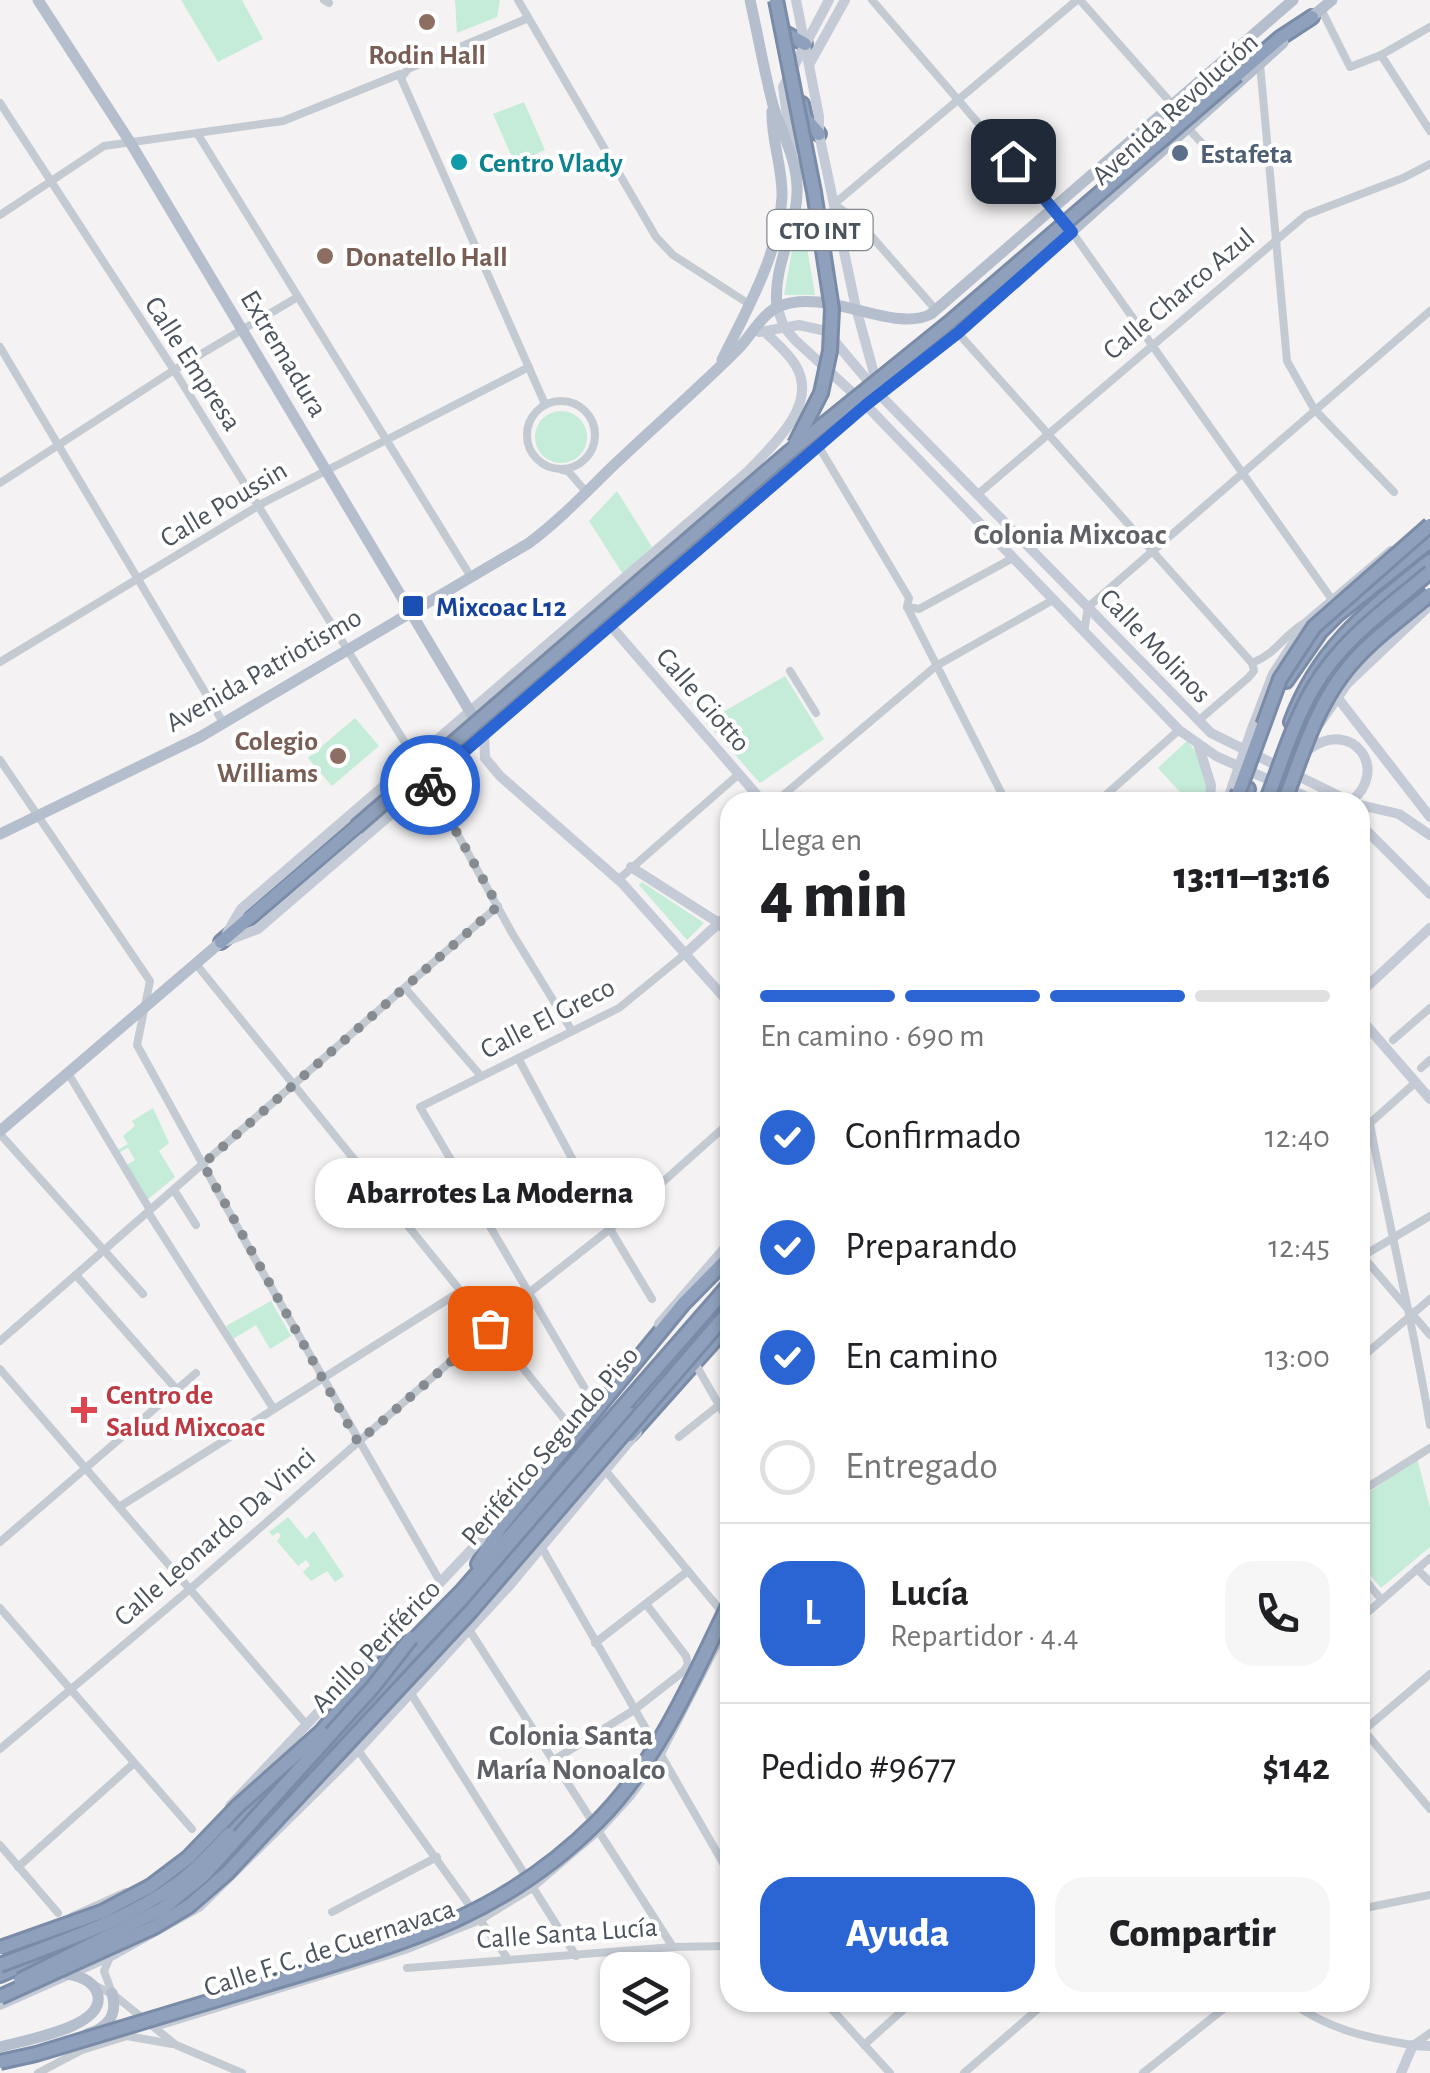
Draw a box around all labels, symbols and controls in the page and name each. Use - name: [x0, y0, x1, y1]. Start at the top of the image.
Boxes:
- marker: Rodin Hall: [416, 11, 438, 33]
- street label: Avenida Revolución: [1087, 28, 1264, 191]
- place label: Rodin Hall: [368, 42, 486, 70]
- pin: [971, 119, 1056, 204]
- icon: home: [986, 134, 1041, 189]
- place label: Estafeta: [1200, 141, 1293, 169]
- marker: Estafeta: [1169, 142, 1191, 164]
- place label: Centro Vlady: [479, 150, 623, 178]
- marker: Centro Vlady: [448, 151, 470, 173]
- road number: CTO INT: [768, 210, 872, 250]
- street label: Calle Charco Azul: [1098, 223, 1260, 366]
- place label: Donatello Hall: [345, 244, 508, 272]
- marker: Donatello Hall: [314, 245, 336, 267]
- street label: Extremadura: [235, 286, 332, 422]
- street label: Calle Empresa: [139, 292, 246, 436]
- street label: Calle Poussin: [156, 456, 292, 553]
- district label: Colonia Mixcoac: [974, 520, 1167, 550]
- street label: Calle Molinos: [1094, 584, 1215, 709]
- marker: Mixcoac L12: [400, 593, 426, 619]
- place label: Mixcoac L12: [436, 594, 567, 622]
- street label: Avenida Patriotismo: [161, 603, 367, 738]
- street label: Calle Giotto: [650, 643, 755, 758]
- place label: Colegio Williams: [217, 728, 318, 788]
- courier: [380, 735, 480, 835]
- marker: Colegio Williams: [327, 745, 349, 767]
- icon: bike: [403, 758, 458, 813]
- text: Llega en: [760, 824, 862, 856]
- text: 13:11–13:16: [1174, 858, 1330, 896]
- text: 4 min: [760, 864, 908, 929]
- street label: Calle El Greco: [476, 973, 620, 1065]
- text: En camino · 690 m: [760, 1020, 985, 1052]
- icon: check: [760, 1110, 815, 1165]
- text: Confirmado: [845, 1118, 1021, 1156]
- text: 12:40: [1265, 1121, 1330, 1153]
- callout: Abarrotes La Moderna: [315, 1158, 665, 1228]
- text: Abarrotes La Moderna: [347, 1177, 633, 1209]
- icon: check: [760, 1220, 815, 1275]
- text: Preparando: [845, 1228, 1018, 1266]
- text: 12:45: [1268, 1231, 1330, 1263]
- pin: [448, 1286, 533, 1371]
- icon: bag: [463, 1301, 518, 1356]
- icon: check: [760, 1330, 815, 1385]
- text: En camino: [845, 1338, 998, 1376]
- street label: Periférico Segundo Piso: [457, 1341, 644, 1551]
- text: 13:00: [1265, 1341, 1330, 1373]
- place label: Centro de Salud Mixcoac: [106, 1382, 265, 1442]
- marker: Centro de Salud Mixcoac: [71, 1397, 97, 1423]
- street label: Calle Leonardo Da Vinci: [110, 1443, 321, 1632]
- text: Entregado: [845, 1448, 998, 1486]
- button: phone: [1225, 1561, 1330, 1666]
- street label: Anillo Periférico: [306, 1575, 446, 1718]
- text: Lucía: [890, 1575, 969, 1613]
- text: L: [804, 1594, 821, 1632]
- text: Repartidor · 4.4: [890, 1620, 1079, 1652]
- district label: Colonia Santa María Nonoalco: [476, 1721, 666, 1785]
- text: Pedido #9677: [760, 1749, 956, 1787]
- text: $142: [1262, 1749, 1330, 1787]
- button: Ayuda: [760, 1877, 1035, 1992]
- button: Compartir: [1055, 1877, 1330, 1992]
- street label: Calle F. C. de Cuernavaca: [201, 1895, 459, 2003]
- street label: Calle Santa Lucía: [476, 1914, 659, 1954]
- map controls: [600, 1952, 690, 2042]
- button: layers: [600, 1952, 690, 2042]

